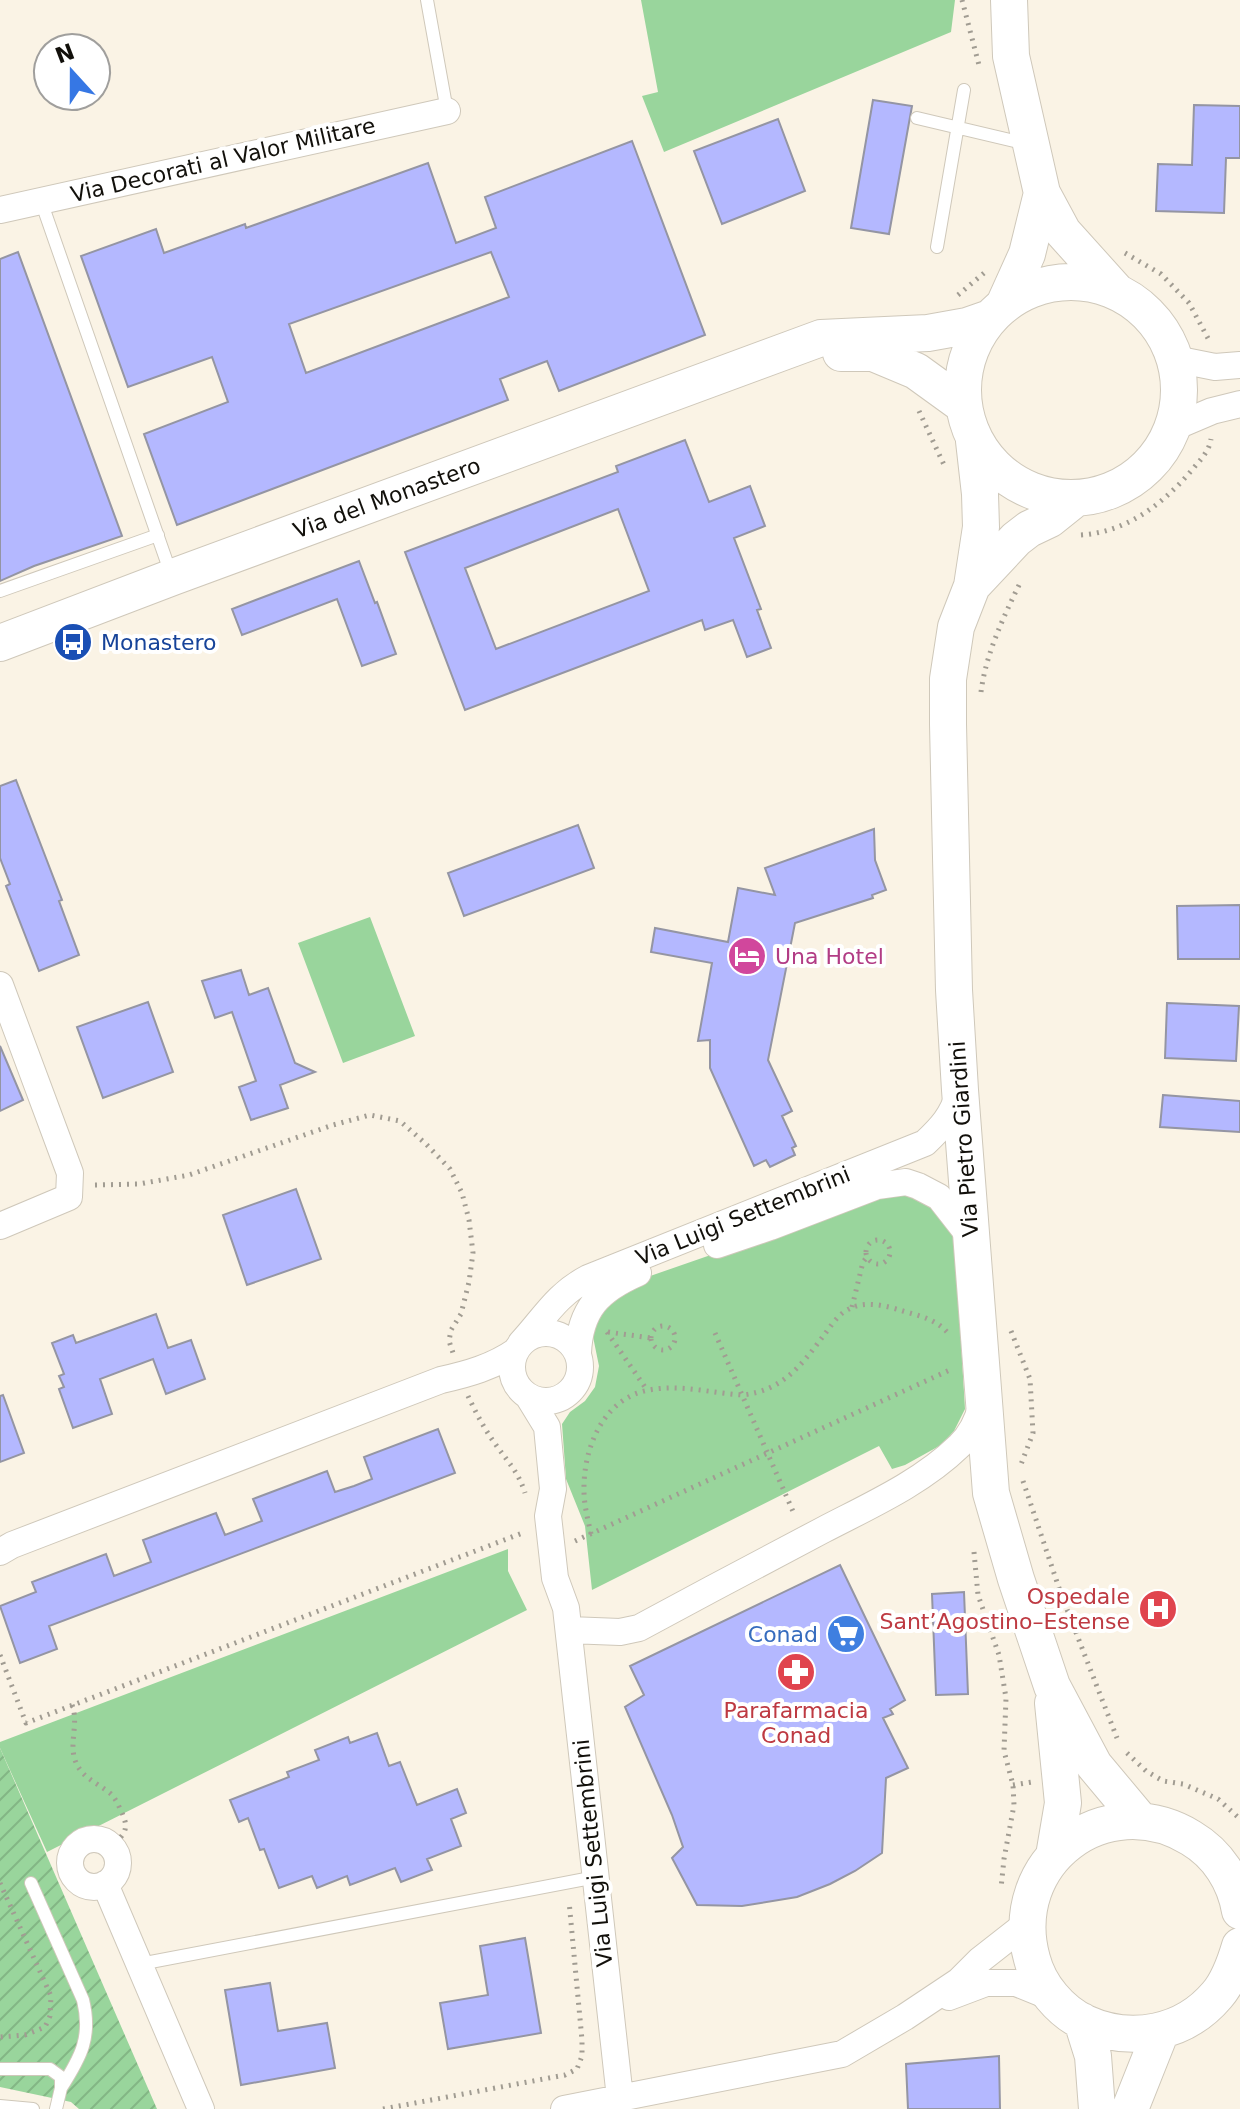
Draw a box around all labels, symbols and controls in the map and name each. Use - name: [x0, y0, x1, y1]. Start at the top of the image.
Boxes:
- north arrow: [32, 32, 112, 112]
- text: N: [52, 39, 78, 69]
- street label: Via Decorati al Valor Militare: [68, 113, 378, 207]
- street label: Via del Monastero: [290, 453, 484, 543]
- bus stop icon: Monastero: [52, 621, 94, 663]
- place label: Monastero: [101, 630, 217, 655]
- hotel icon: Una Hotel: [726, 935, 768, 977]
- place label: Una Hotel: [775, 944, 884, 969]
- street label: Via Pietro Giardini: [945, 1040, 983, 1238]
- street label: Via Luigi Settembrini: [632, 1162, 854, 1270]
- place label: Ospedale Sant’Agostino–Estense: [879, 1584, 1130, 1634]
- hospital icon: Ospedale Sant’Agostino–Estense: [1137, 1588, 1179, 1630]
- supermarket icon: Conad: [825, 1613, 867, 1655]
- place label: Conad: [748, 1622, 818, 1647]
- pharmacy icon: Parafarmacia Conad: [775, 1651, 817, 1693]
- place label: Parafarmacia Conad: [724, 1698, 868, 1748]
- street label: Via Luigi Settembrini: [569, 1738, 617, 1968]

